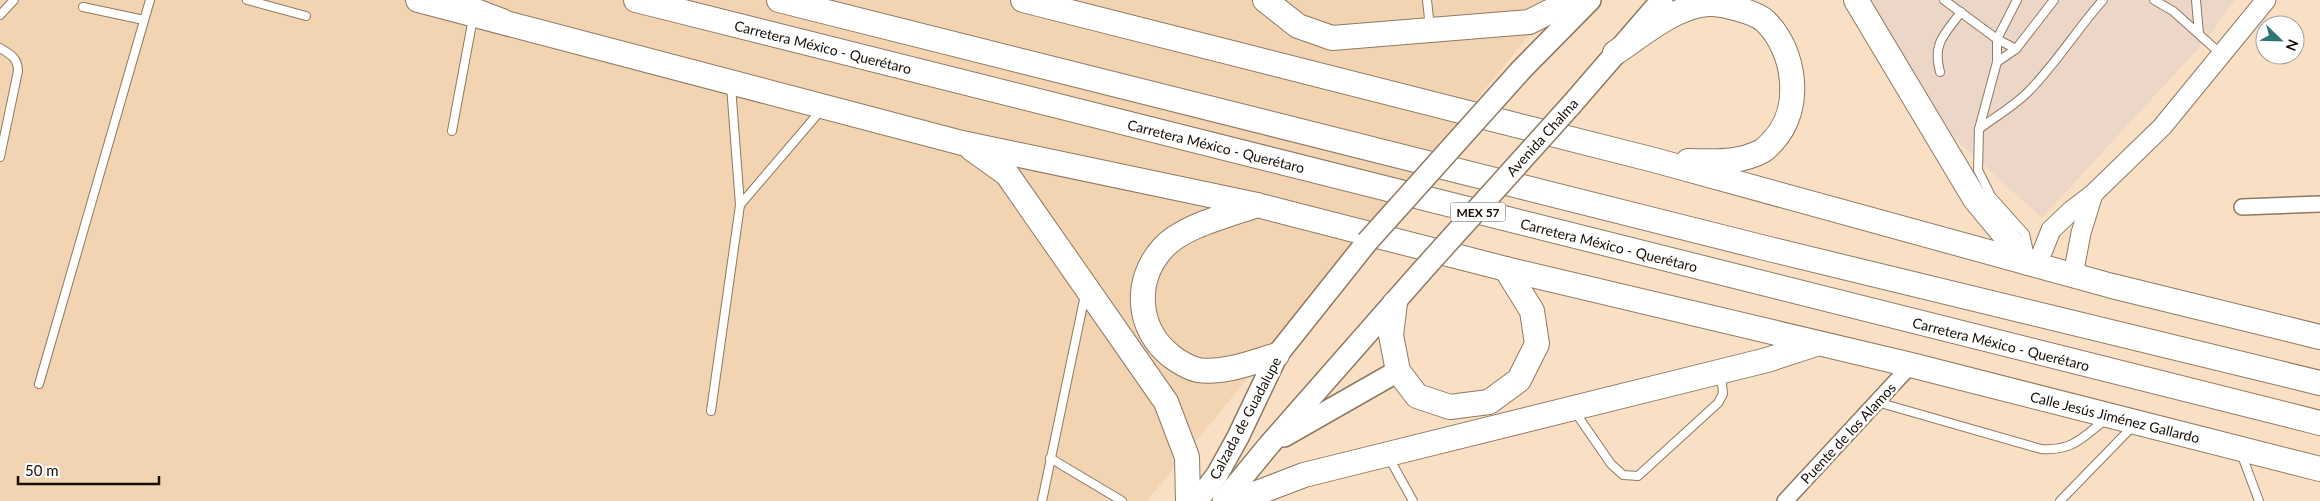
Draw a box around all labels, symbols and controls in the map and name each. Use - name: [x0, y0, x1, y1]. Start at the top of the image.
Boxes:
- north arrow: [2255, 15, 2305, 65]
- street label: Carretera México - Querétaro: [733, 17, 913, 77]
- text: N: [2282, 37, 2302, 54]
- street label: Avenida Chalma: [1503, 95, 1581, 179]
- street label: Carretera México - Querétaro: [1126, 116, 1306, 176]
- road number: MEX 57: [1450, 202, 1506, 222]
- street label: Carretera México - Querétaro: [1519, 215, 1699, 275]
- street label: Carretera México - Querétaro: [1911, 314, 2091, 374]
- street label: Calzada de Guadalupe: [1206, 354, 1284, 482]
- street label: Puente de los Alamos: [1797, 379, 1899, 487]
- street label: Calle Jesús Jiménez Gallardo: [2028, 388, 2202, 446]
- scale bar: [18, 454, 159, 486]
- text: 50 m: [25, 461, 59, 479]

